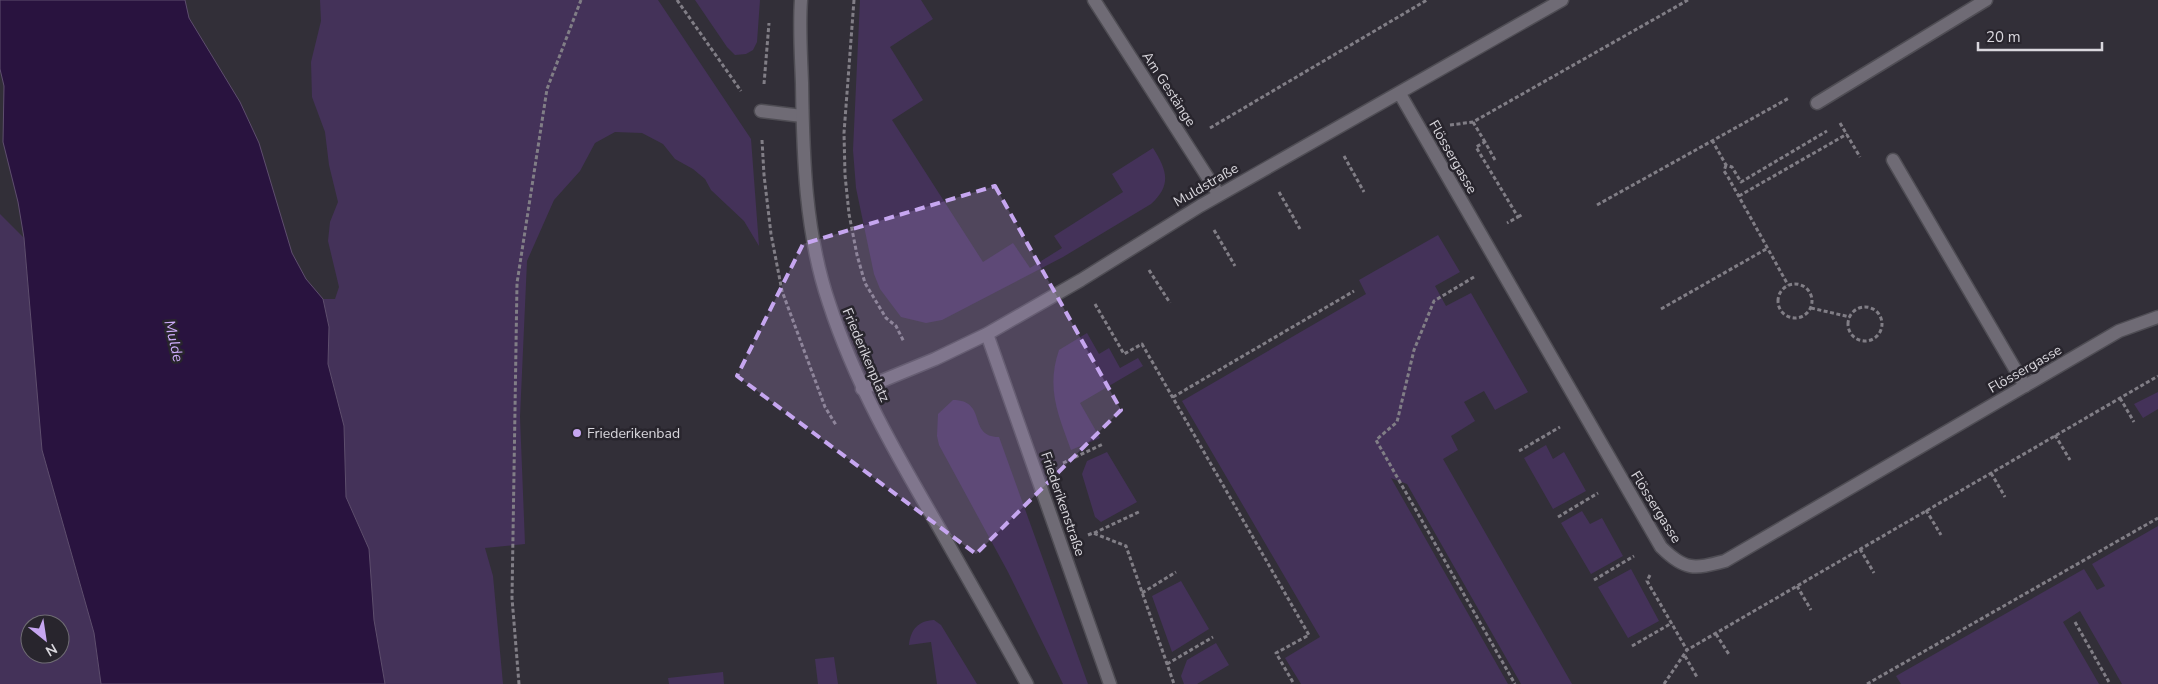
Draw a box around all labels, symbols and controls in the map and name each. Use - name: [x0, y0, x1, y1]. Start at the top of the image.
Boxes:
- scale bar: [1978, 20, 2102, 52]
- text: 20 m: [1986, 27, 2021, 47]
- street label: Am Gestänge: [1138, 48, 1200, 130]
- street label: Flössergasse: [1424, 117, 1482, 197]
- street label: Muldstraße: [1170, 159, 1242, 211]
- street label: Friederikenplatz: [838, 305, 895, 405]
- water label: Mulde: [159, 318, 189, 364]
- street label: Flössergasse: [1985, 340, 2065, 398]
- place label: Friederikenbad: [587, 424, 680, 443]
- marker: Friederikenbad: [571, 427, 583, 439]
- street label: Friederikenstraße: [1036, 449, 1090, 559]
- street label: Flössergasse: [1626, 467, 1686, 547]
- north arrow: [20, 614, 70, 664]
- text: N: [42, 639, 61, 661]

